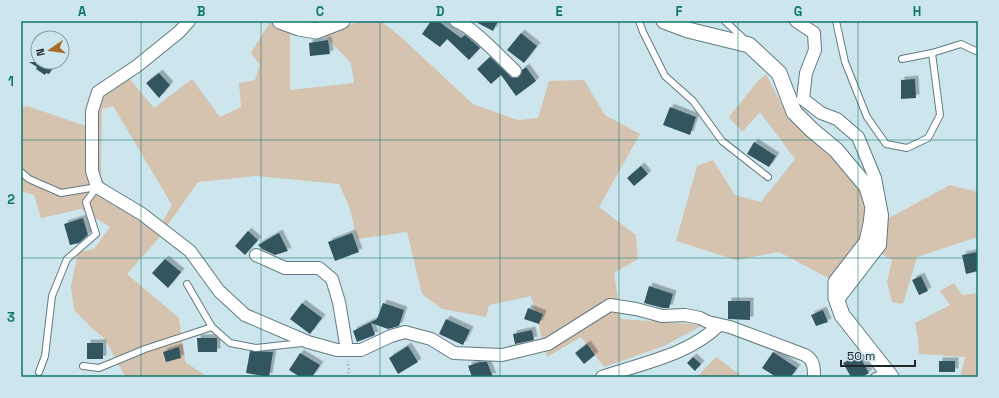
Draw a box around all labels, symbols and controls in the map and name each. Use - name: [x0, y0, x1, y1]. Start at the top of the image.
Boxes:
- text: A: [78, 3, 87, 20]
- text: B: [197, 3, 206, 20]
- text: C: [316, 3, 324, 20]
- text: D: [436, 3, 445, 20]
- text: E: [555, 3, 563, 20]
- text: F: [676, 3, 683, 20]
- text: G: [794, 3, 802, 20]
- text: H: [913, 3, 921, 20]
- north arrow: [30, 30, 70, 70]
- text: N: [33, 47, 48, 57]
- text: 1: [8, 73, 14, 90]
- text: 2: [7, 191, 15, 208]
- text: 3: [7, 309, 15, 326]
- scale bar: [841, 342, 915, 368]
- text: 50 m: [847, 348, 875, 364]

